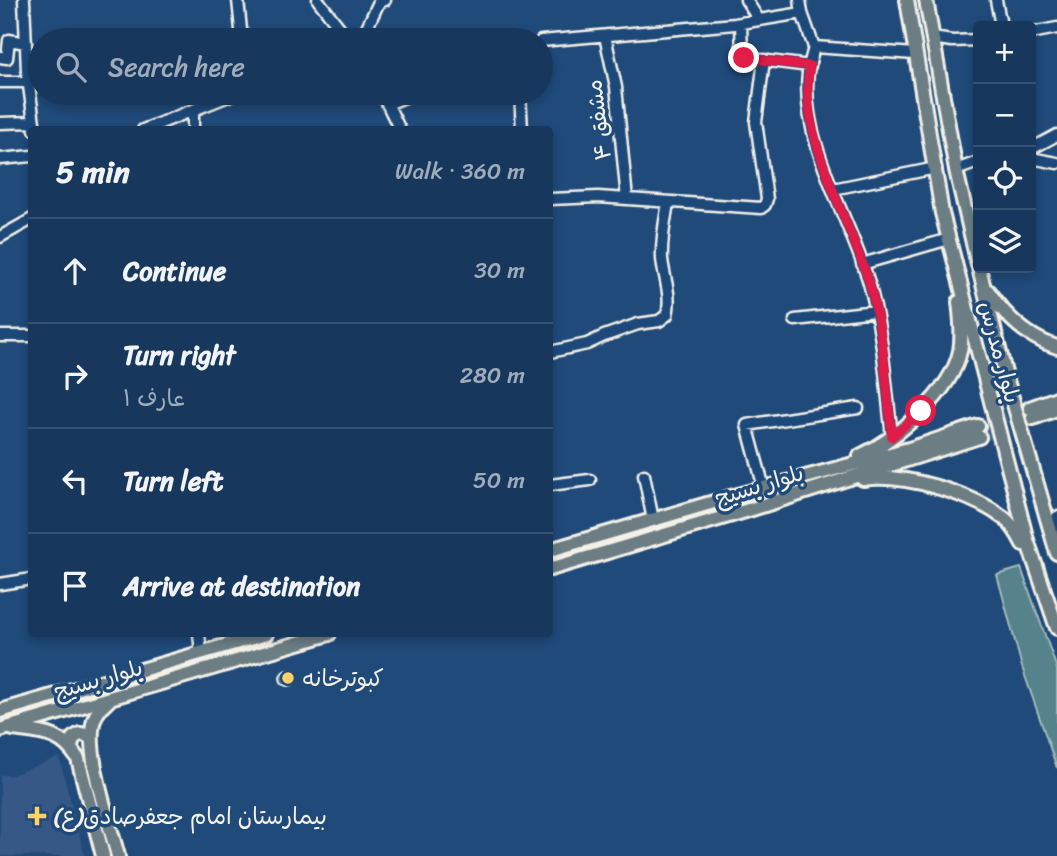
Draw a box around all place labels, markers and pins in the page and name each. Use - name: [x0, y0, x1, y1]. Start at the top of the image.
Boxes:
- place label: کبوترخانه: [302, 658, 384, 699]
- marker: کبوترخانه: [280, 670, 296, 686]
- place label: بیمارستان امام جعفرصادق(ع): [53, 796, 327, 837]
- marker: بیمارستان امام جعفرصادق(ع): [27, 806, 47, 826]

